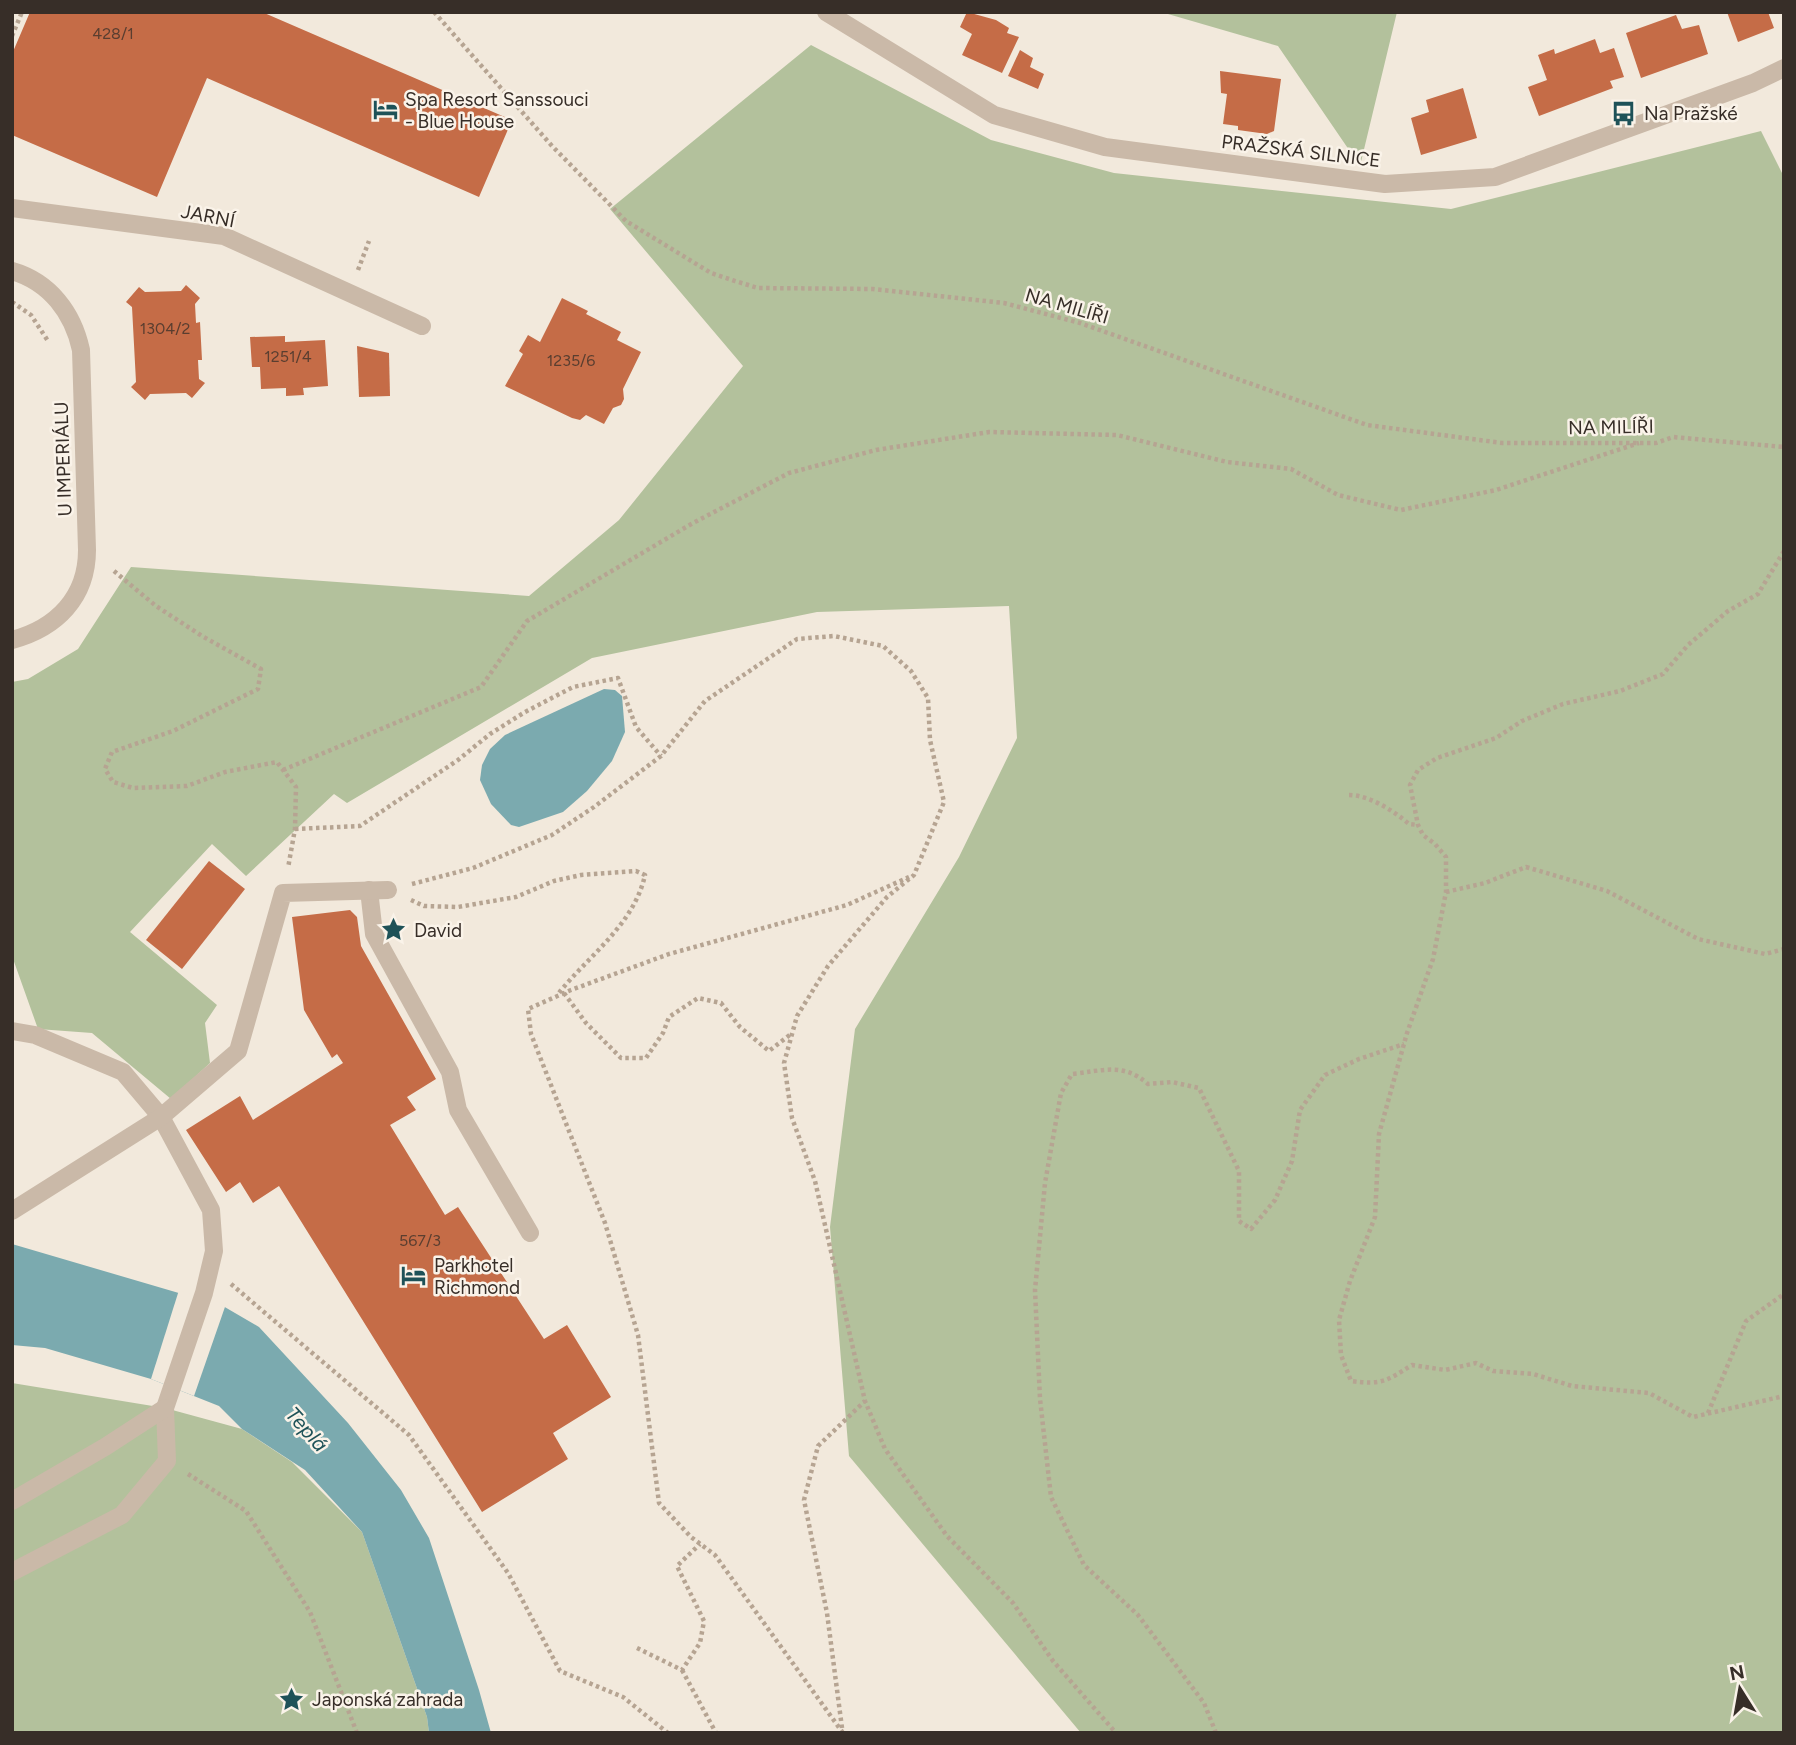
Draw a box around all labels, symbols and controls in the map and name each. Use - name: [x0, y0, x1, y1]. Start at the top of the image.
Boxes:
- house number: 428/1: [92, 24, 134, 43]
- place label: Spa Resort Sanssouci - Blue House: [405, 88, 589, 133]
- hotel icon: Spa Resort Sanssouci - Blue House: [371, 96, 399, 124]
- bus stop icon: Na Pražské: [1610, 99, 1638, 127]
- place label: Na Pražské: [1644, 102, 1738, 125]
- street label: PRAŽSKÁ SILNICE: [1220, 130, 1382, 172]
- street label: JARNÍ: [179, 200, 238, 233]
- street label: NA MILÍŘI: [1023, 283, 1111, 329]
- house number: 1304/2: [140, 319, 190, 338]
- house number: 1251/4: [264, 347, 312, 366]
- house number: 1235/6: [547, 351, 595, 370]
- street label: U IMPERIÁLU: [50, 401, 76, 517]
- street label: NA MILÍŘI: [1568, 415, 1654, 439]
- place icon: David: [380, 916, 408, 944]
- place label: David: [414, 919, 462, 942]
- house number: 567/3: [399, 1231, 441, 1250]
- place label: Parkhotel Richmond: [434, 1254, 520, 1299]
- hotel icon: Parkhotel Richmond: [400, 1262, 428, 1290]
- water label: Teplá: [281, 1402, 333, 1456]
- north arrow: [1705, 1654, 1775, 1724]
- text: N: [1727, 1660, 1746, 1685]
- place icon: Japonská zahrada: [278, 1685, 306, 1713]
- place label: Japonská zahrada: [312, 1688, 463, 1711]

